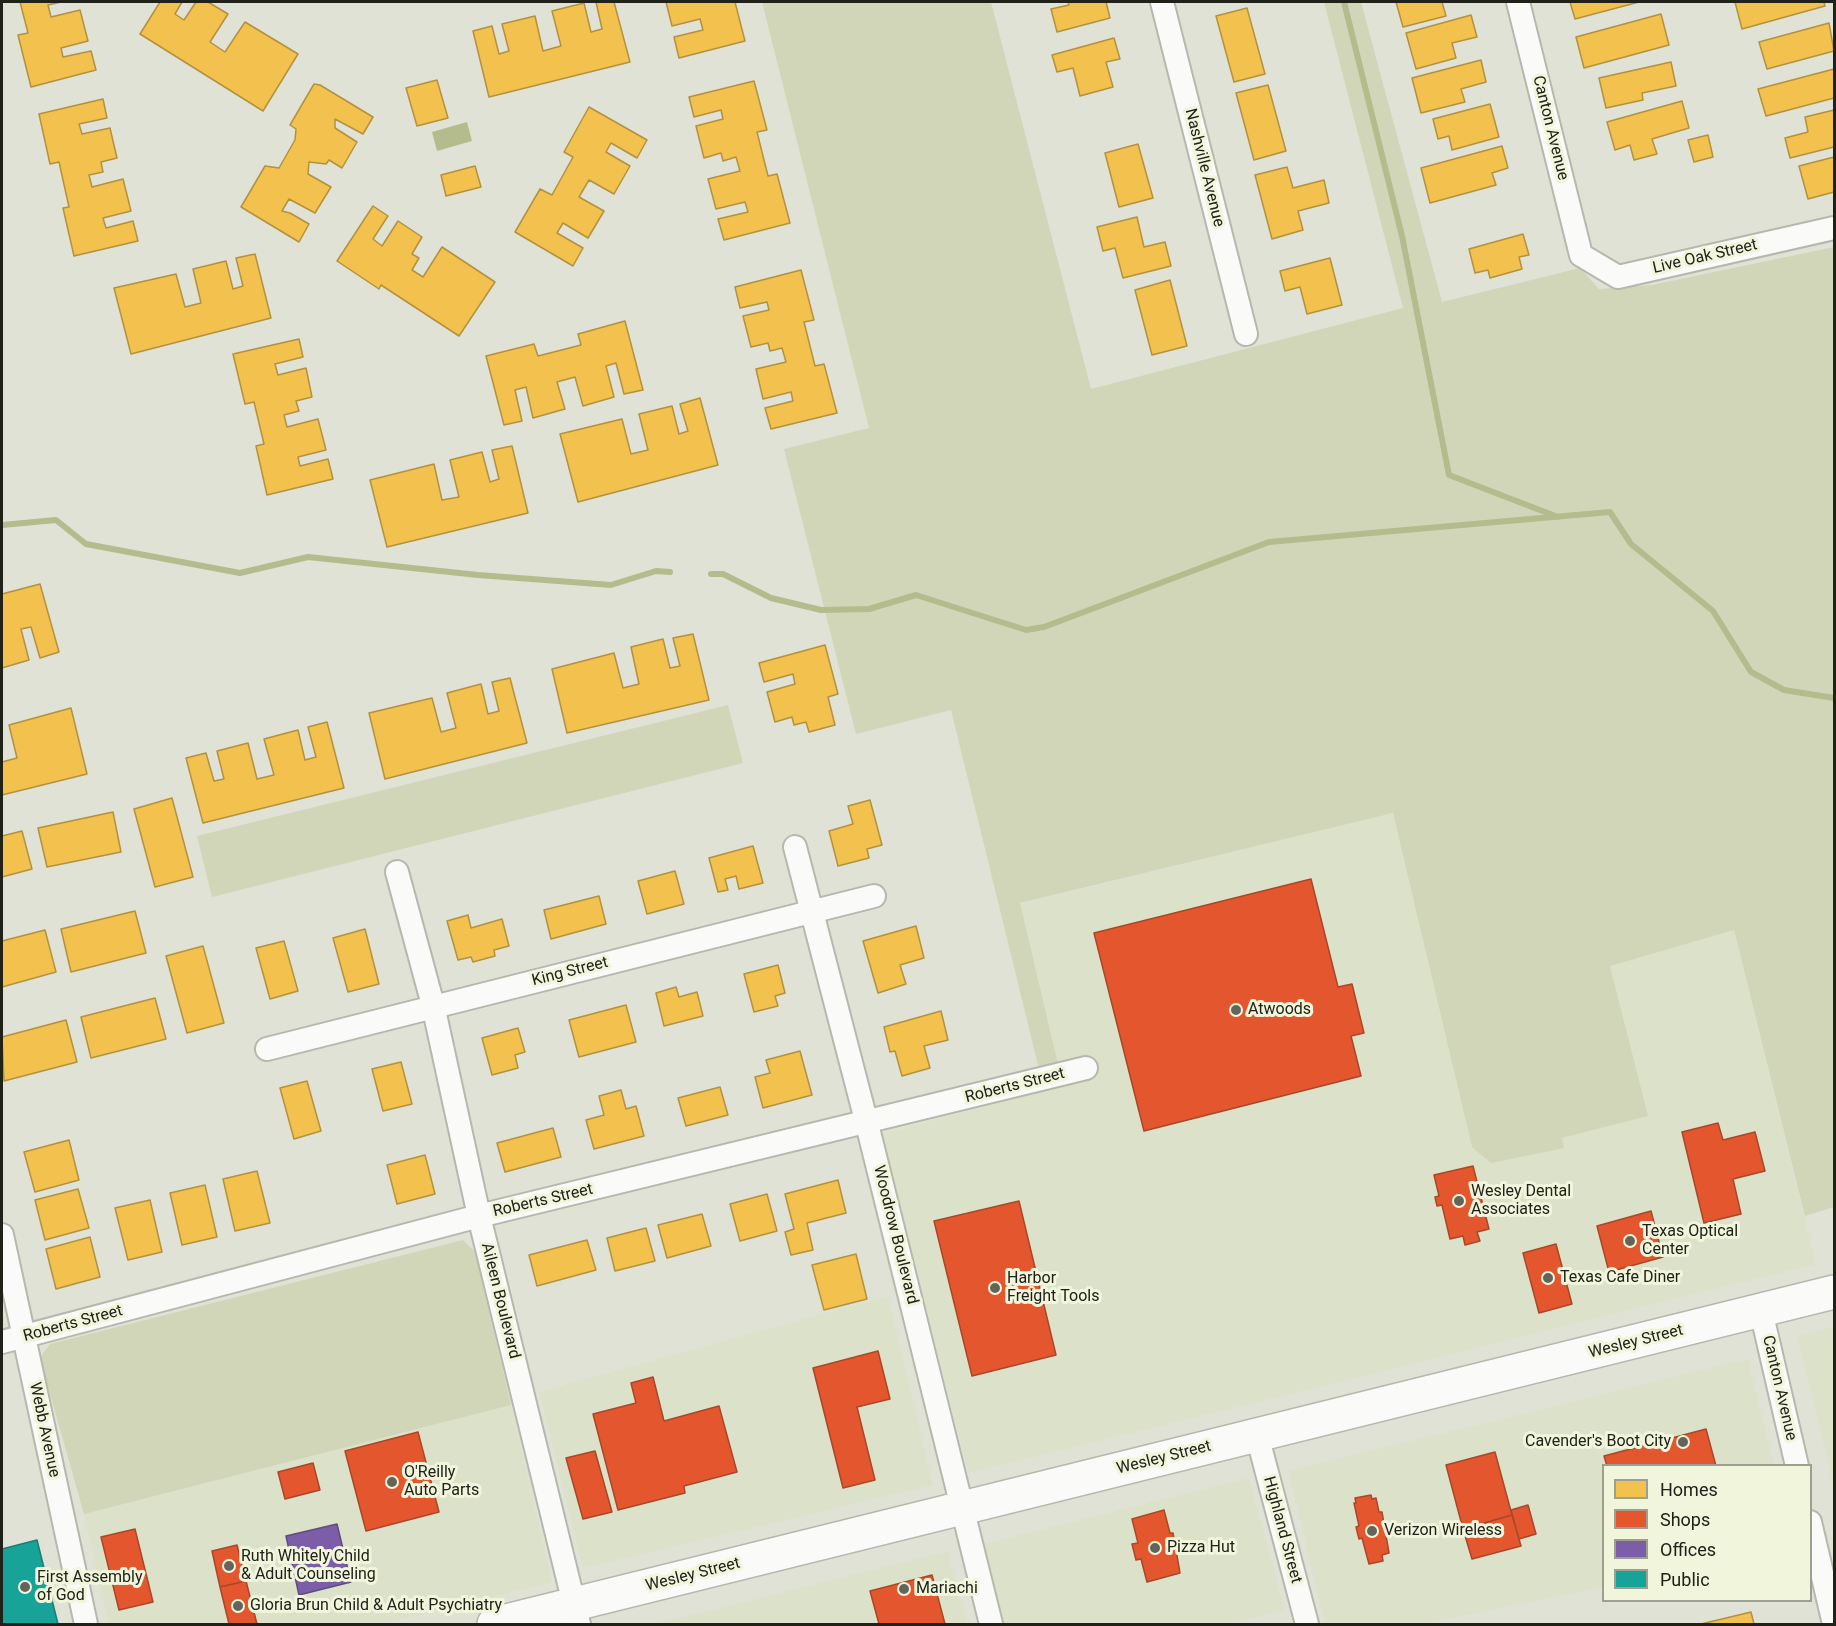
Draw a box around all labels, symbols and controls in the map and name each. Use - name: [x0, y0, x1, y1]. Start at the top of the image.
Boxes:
- street label: Canton Avenue: [1528, 74, 1572, 182]
- street label: Nashville Avenue: [1180, 107, 1228, 229]
- street label: Live Oak Street: [1651, 236, 1759, 278]
- street label: King Street: [530, 953, 610, 991]
- place label: Atwoods: [1248, 1000, 1311, 1020]
- marker: Atwoods: [1229, 1003, 1243, 1017]
- street label: Roberts Street: [963, 1064, 1067, 1108]
- street label: Woodrow Boulevard: [868, 1164, 922, 1306]
- street label: Roberts Street: [491, 1180, 595, 1222]
- place label: Wesley Dental Associates: [1471, 1182, 1571, 1220]
- marker: Wesley Dental Associates: [1452, 1194, 1466, 1208]
- place label: Texas Optical Center: [1642, 1222, 1738, 1260]
- marker: Texas Optical Center: [1623, 1234, 1637, 1248]
- street label: Aileen Boulevard: [476, 1241, 524, 1361]
- place label: Texas Cafe Diner: [1560, 1268, 1680, 1288]
- place label: Harbor Freight Tools: [1007, 1269, 1099, 1307]
- marker: Texas Cafe Diner: [1541, 1271, 1555, 1285]
- marker: Harbor Freight Tools: [988, 1281, 1002, 1295]
- street label: Roberts Street: [21, 1302, 125, 1346]
- street label: Wesley Street: [1587, 1321, 1685, 1363]
- street label: Canton Avenue: [1758, 1334, 1800, 1442]
- street label: Webb Avenue: [25, 1381, 63, 1479]
- place label: Cavender's Boot City: [1525, 1432, 1671, 1452]
- marker: Cavender's Boot City: [1676, 1435, 1690, 1449]
- street label: Wesley Street: [1115, 1437, 1213, 1479]
- place label: O'Reilly Auto Parts: [404, 1463, 479, 1501]
- legend: [1602, 1464, 1812, 1602]
- marker: O'Reilly Auto Parts: [385, 1475, 399, 1489]
- street label: Highland Street: [1259, 1475, 1305, 1585]
- text: Homes: [1660, 1479, 1718, 1500]
- text: Shops: [1660, 1509, 1710, 1530]
- place label: Verizon Wireless: [1384, 1521, 1502, 1541]
- marker: Verizon Wireless: [1365, 1524, 1379, 1538]
- place label: Pizza Hut: [1167, 1538, 1235, 1558]
- text: Offices: [1660, 1539, 1716, 1560]
- marker: Pizza Hut: [1148, 1541, 1162, 1555]
- place label: Ruth Whitely Child & Adult Counseling: [241, 1547, 376, 1585]
- street label: Wesley Street: [644, 1554, 742, 1596]
- marker: Ruth Whitely Child & Adult Counseling: [222, 1559, 236, 1573]
- place label: First Assembly of God: [37, 1568, 143, 1606]
- text: Public: [1660, 1569, 1710, 1590]
- place label: Mariachi: [916, 1579, 978, 1599]
- marker: First Assembly of God: [18, 1580, 32, 1594]
- marker: Mariachi: [897, 1582, 911, 1596]
- place label: Gloria Brun Child & Adult Psychiatry: [250, 1596, 502, 1616]
- marker: Gloria Brun Child & Adult Psychiatry: [231, 1599, 245, 1613]

